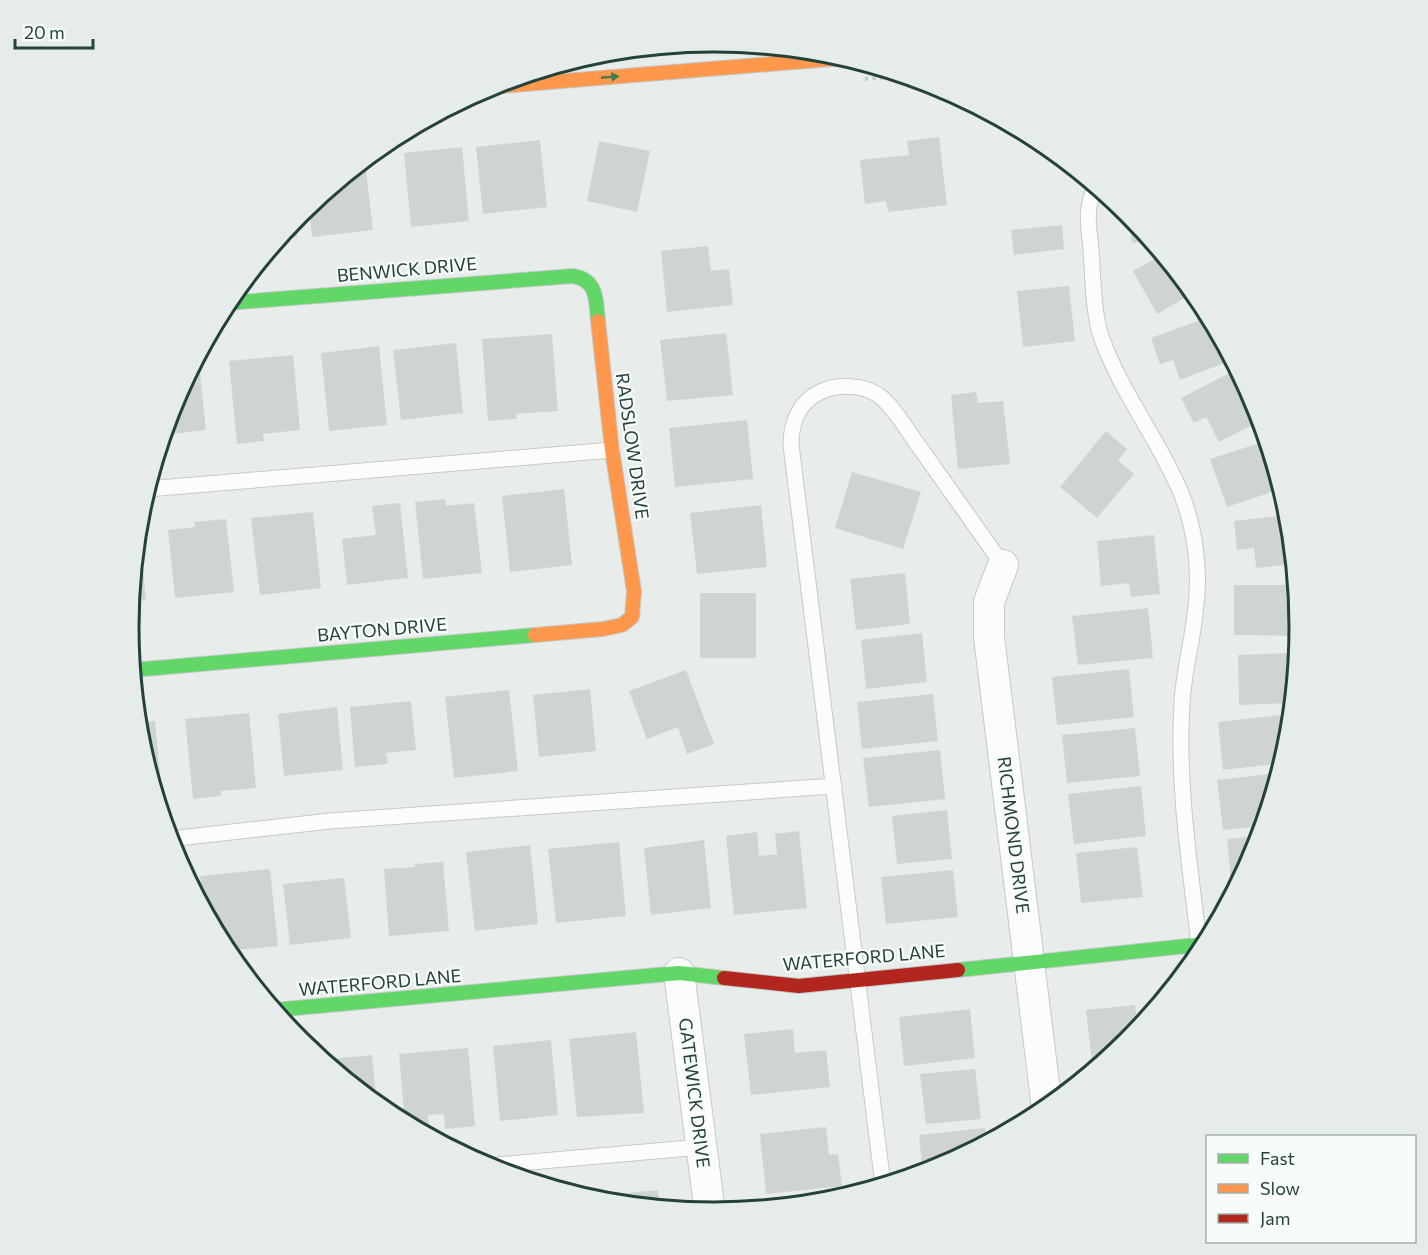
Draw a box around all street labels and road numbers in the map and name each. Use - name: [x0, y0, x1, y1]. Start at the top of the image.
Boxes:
- street label: BENWICK DRIVE: [336, 252, 478, 286]
- street label: RADSLOW DRIVE: [612, 371, 654, 521]
- street label: BAYTON DRIVE: [316, 612, 448, 646]
- street label: RICHMOND DRIVE: [993, 755, 1035, 915]
- street label: WATERFORD LANE: [782, 939, 946, 975]
- street label: WATERFORD LANE: [298, 964, 462, 1000]
- street label: GATEWICK DRIVE: [675, 1017, 715, 1169]

